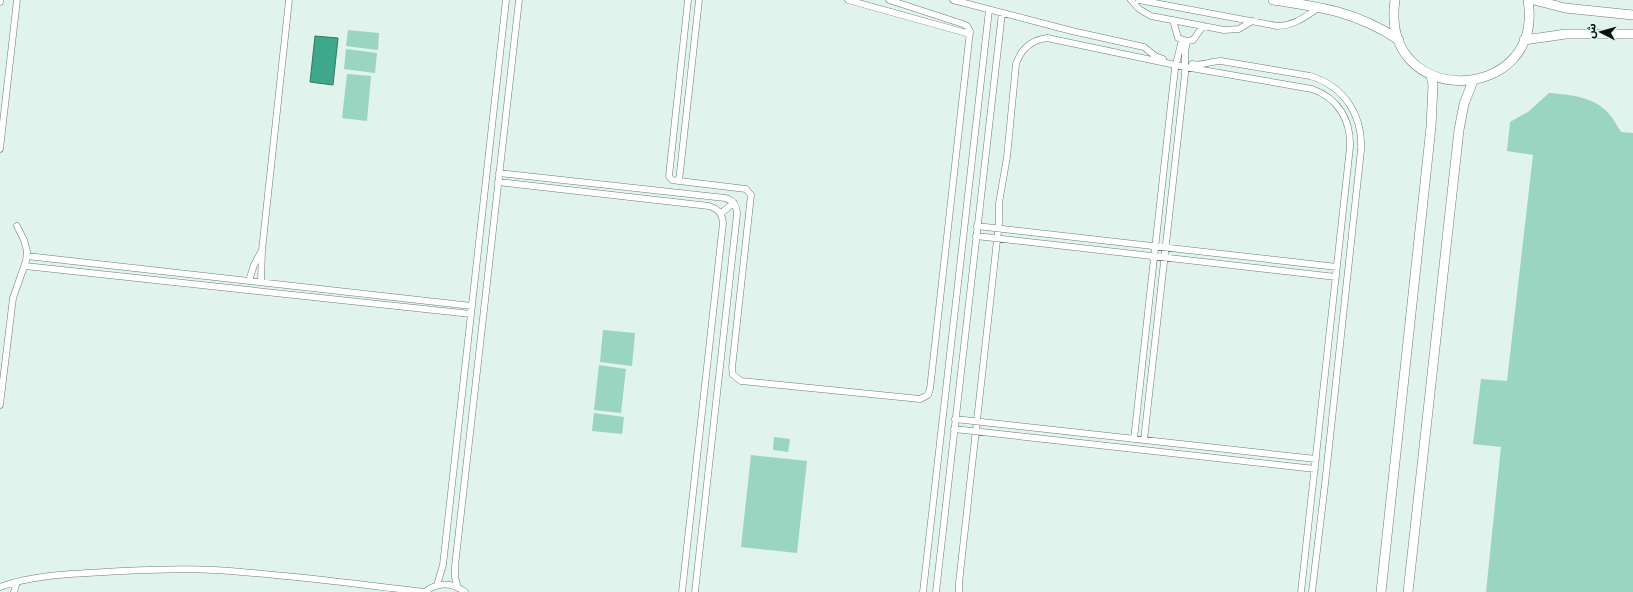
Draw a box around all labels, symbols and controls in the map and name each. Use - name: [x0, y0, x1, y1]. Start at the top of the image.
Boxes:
- north arrow: [1581, 12, 1621, 52]
- text: ش: [1583, 23, 1599, 39]

